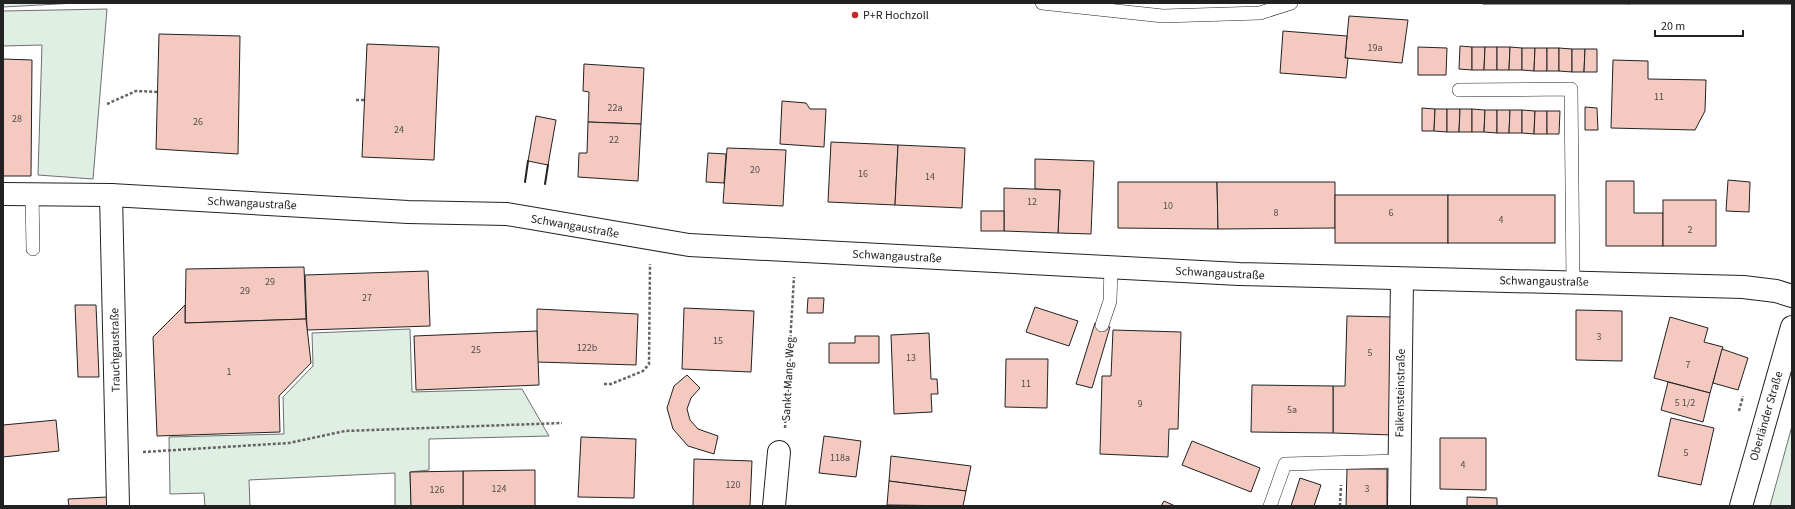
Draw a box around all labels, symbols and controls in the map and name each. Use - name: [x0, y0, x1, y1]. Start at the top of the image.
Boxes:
- place label: P+R Hochzoll: [863, 7, 929, 24]
- marker: P+R Hochzoll: [850, 10, 860, 20]
- scale bar: [1655, 12, 1743, 38]
- text: 20 m: [1661, 18, 1685, 35]
- house number: 19a: [1368, 41, 1382, 55]
- house number: 11: [1654, 90, 1664, 104]
- house number: 22a: [608, 101, 622, 115]
- house number: 28: [12, 112, 22, 126]
- house number: 26: [193, 115, 203, 129]
- house number: 24: [394, 123, 404, 137]
- house number: 22: [609, 133, 619, 147]
- house number: 20: [750, 163, 760, 177]
- house number: 16: [858, 167, 868, 181]
- house number: 14: [925, 170, 935, 184]
- street label: Schwangaustraße: [207, 193, 297, 214]
- house number: 12: [1027, 195, 1037, 209]
- house number: 10: [1163, 199, 1173, 213]
- house number: 8: [1274, 206, 1279, 220]
- house number: 6: [1389, 206, 1394, 220]
- street label: Schwangaustraße: [529, 210, 621, 243]
- house number: 4: [1499, 213, 1504, 227]
- house number: 2: [1688, 223, 1693, 237]
- street label: Schwangaustraße: [852, 246, 942, 267]
- street label: Schwangaustraße: [1175, 263, 1265, 284]
- street label: Schwangaustraße: [1499, 272, 1589, 291]
- house number: 29: [265, 275, 275, 289]
- house number: 29: [240, 284, 250, 298]
- house number: 27: [362, 291, 372, 305]
- street label: Trauchgaustraße: [106, 308, 125, 392]
- house number: 3: [1597, 330, 1602, 344]
- house number: 15: [713, 334, 723, 348]
- street label: Sankt-Mang-Weg: [778, 336, 799, 422]
- house number: 122b: [577, 341, 598, 355]
- house number: 25: [471, 343, 481, 357]
- house number: 5: [1368, 346, 1373, 360]
- street label: Falkensteinstraße: [1391, 348, 1410, 437]
- house number: 13: [906, 351, 916, 365]
- house number: 7: [1686, 358, 1691, 372]
- house number: 1: [227, 365, 232, 379]
- street label: Oberländer Straße: [1746, 369, 1787, 463]
- house number: 11: [1021, 377, 1031, 391]
- house number: 5 1/2: [1675, 396, 1695, 410]
- house number: 9: [1138, 397, 1143, 411]
- house number: 5a: [1287, 403, 1297, 417]
- house number: 5: [1684, 446, 1689, 460]
- house number: 118a: [830, 451, 850, 465]
- house number: 4: [1461, 458, 1466, 472]
- house number: 120: [726, 478, 740, 492]
- house number: 124: [492, 482, 506, 496]
- house number: 3: [1365, 482, 1370, 496]
- house number: 126: [430, 483, 444, 497]

